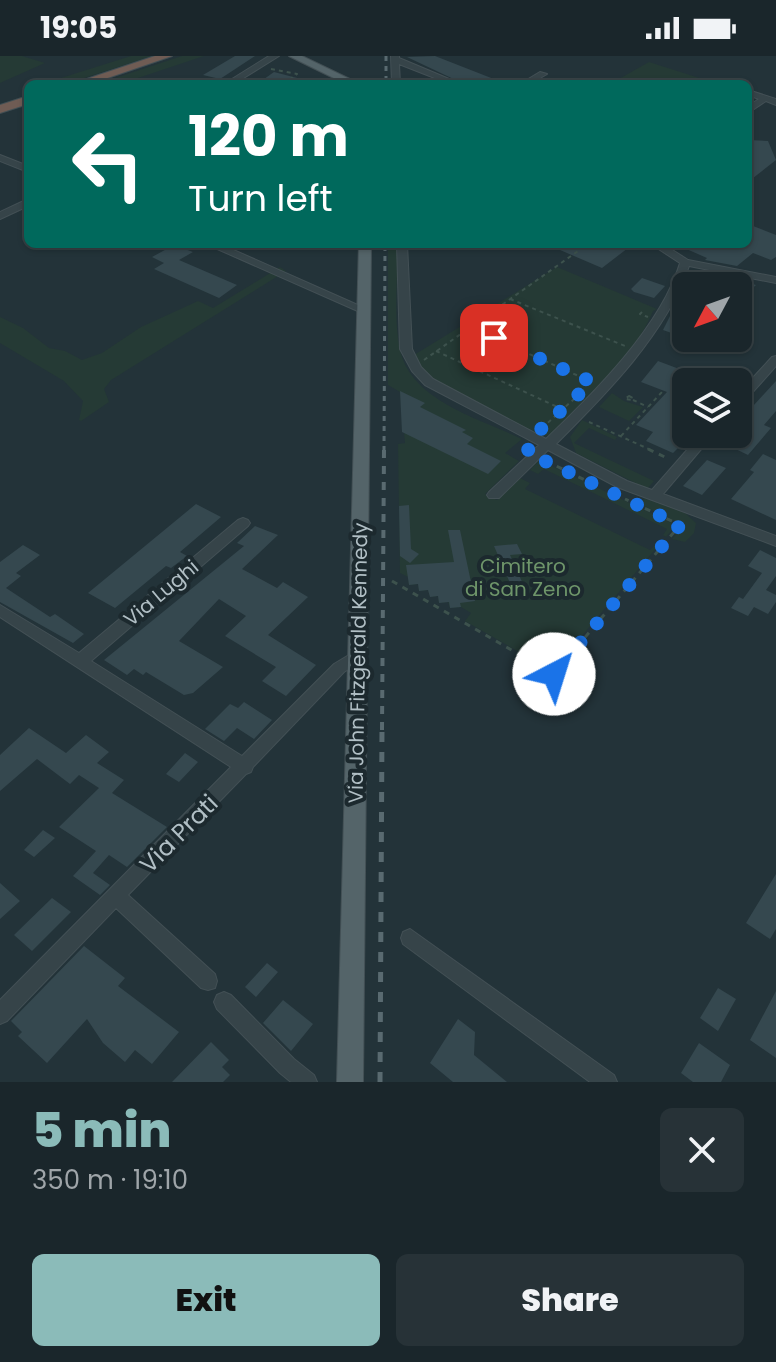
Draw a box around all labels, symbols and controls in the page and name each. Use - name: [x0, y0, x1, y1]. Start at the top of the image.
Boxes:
- text: 19:05: [40, 6, 117, 49]
- text: 120 m: [188, 97, 349, 176]
- icon: left: [56, 112, 160, 216]
- text: Turn left: [188, 173, 333, 224]
- north arrow: [672, 272, 752, 352]
- map controls: [672, 272, 752, 448]
- pin: [460, 304, 528, 372]
- icon: arrive: [472, 316, 516, 360]
- button: layers: [672, 368, 752, 448]
- street label: Via John Fitzgerald Kennedy: [342, 522, 374, 804]
- park label: Cimitero di San Zeno: [465, 552, 581, 603]
- street label: Via Lughi: [118, 553, 204, 633]
- position arrow: [512, 632, 596, 716]
- street label: Via Prati: [132, 787, 225, 880]
- text: 5 min: [32, 1097, 172, 1164]
- button: close: [660, 1108, 744, 1192]
- text: 350 m · 19:10: [32, 1162, 188, 1198]
- button: Exit: [32, 1254, 380, 1346]
- button: Share: [396, 1254, 744, 1346]

